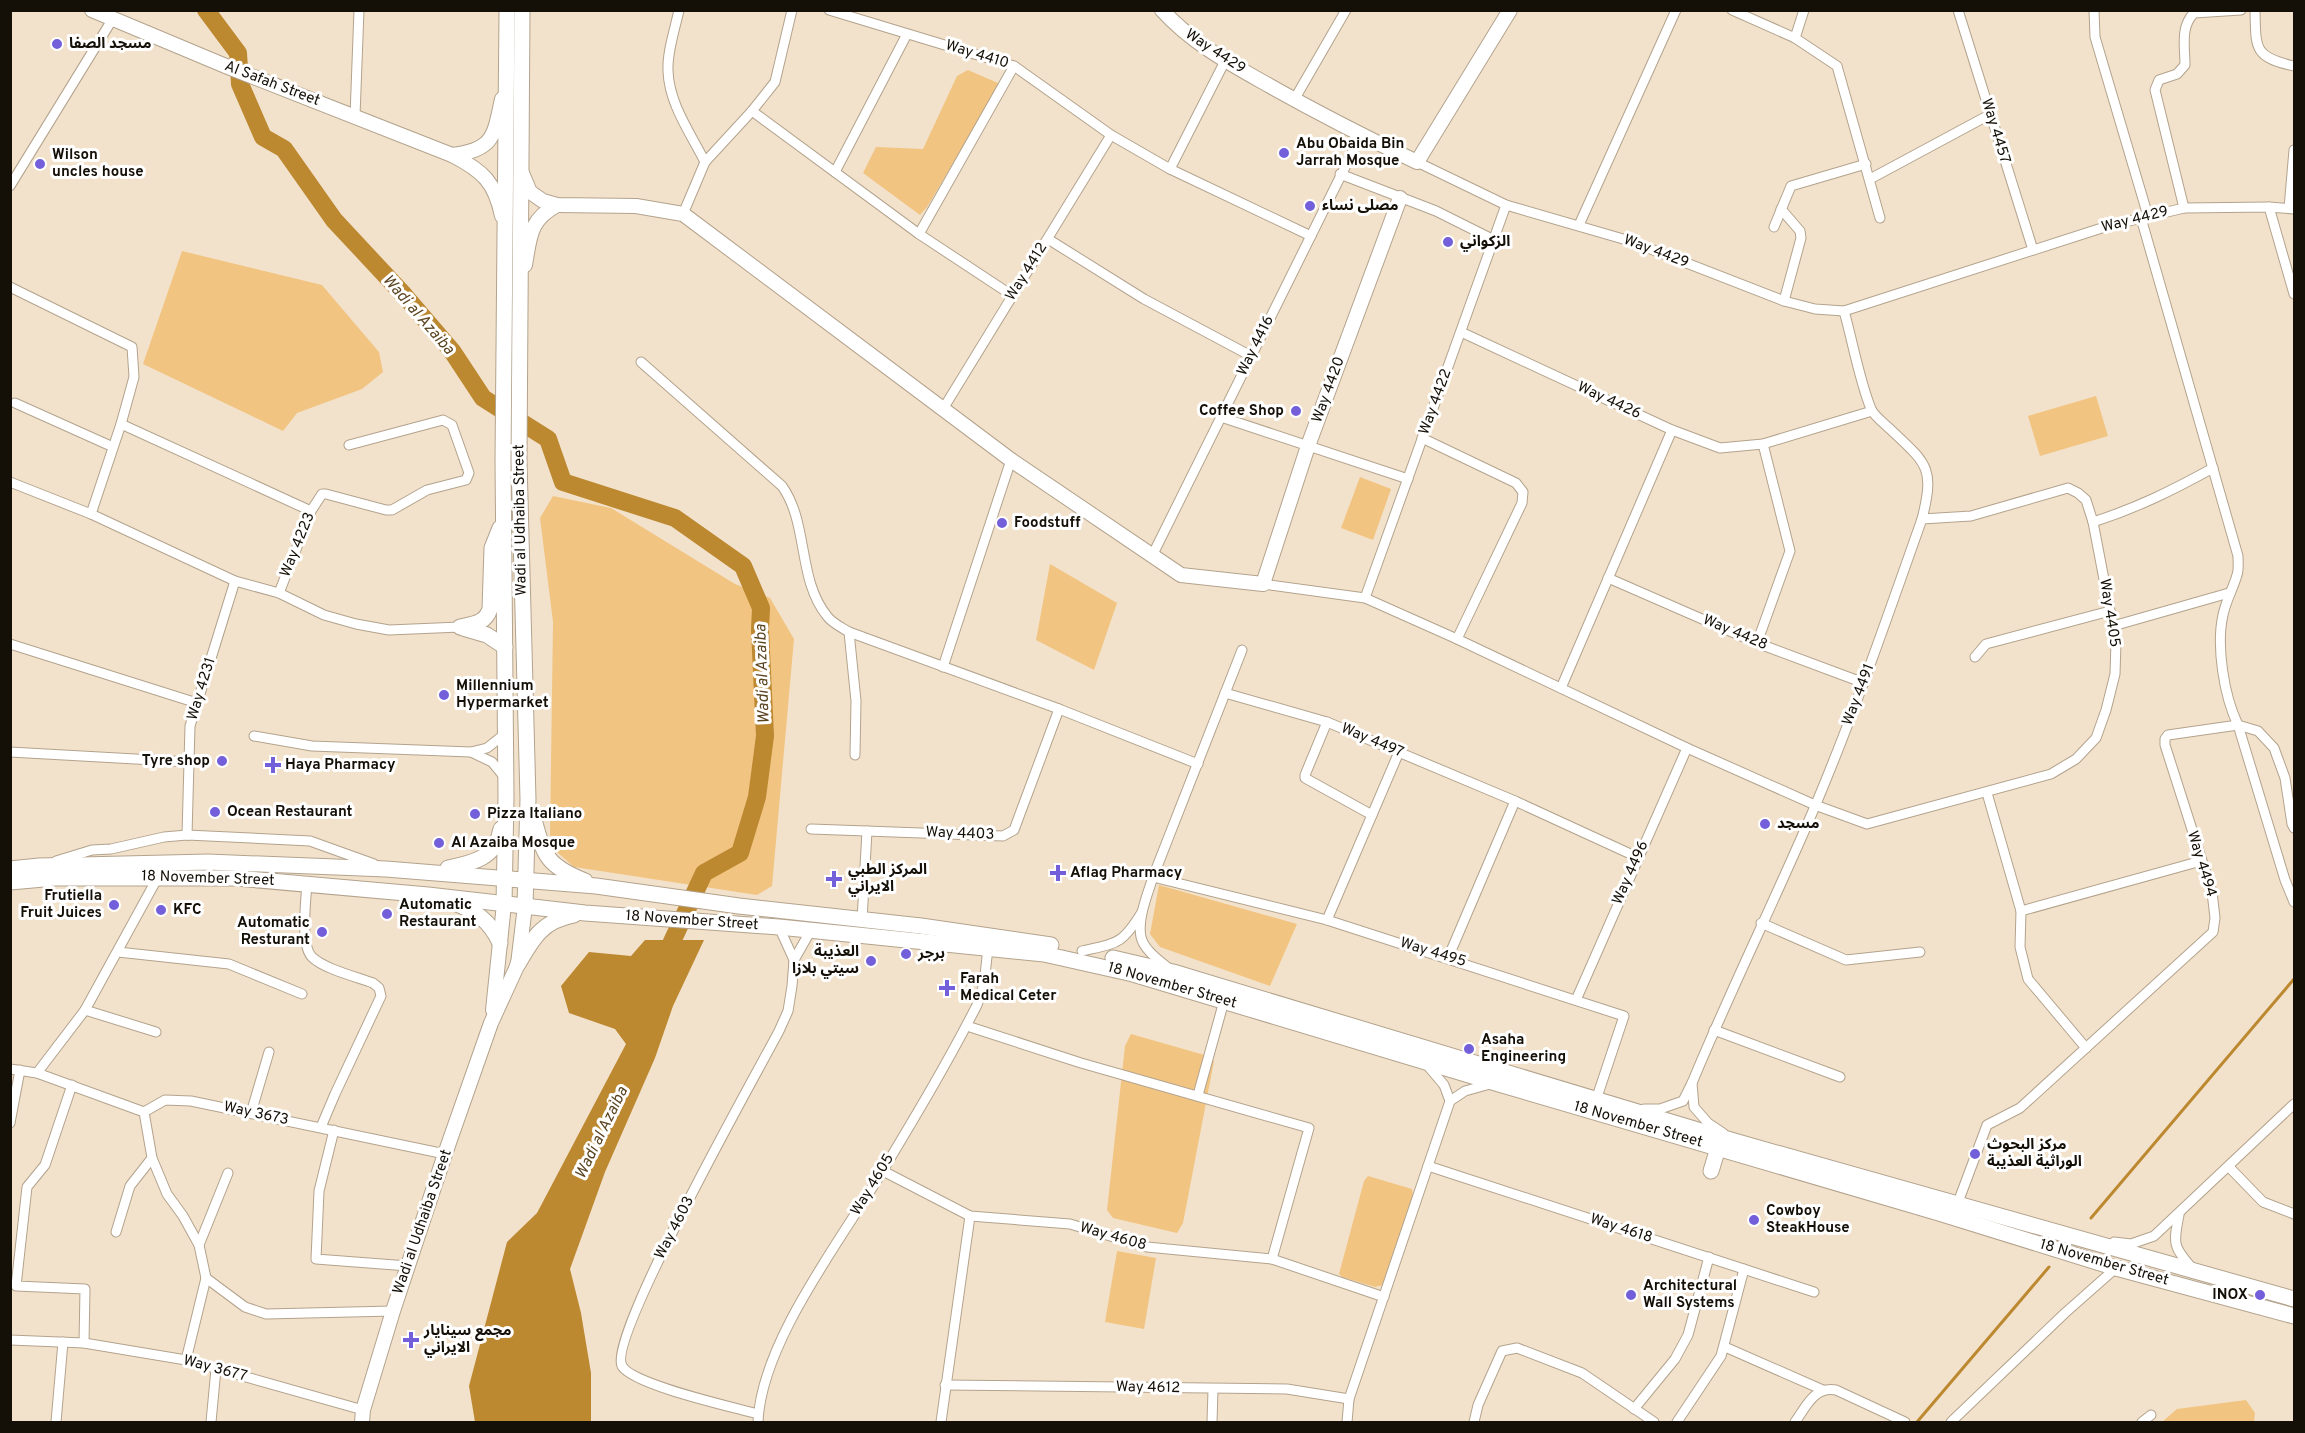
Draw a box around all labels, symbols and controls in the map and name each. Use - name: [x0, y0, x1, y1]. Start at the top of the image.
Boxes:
- street label: Way 4429: [1181, 25, 1249, 79]
- place label: مسجد الصفا: [69, 35, 151, 54]
- street label: Way 4410: [943, 36, 1011, 74]
- marker: مسجد الصفا: [50, 37, 64, 51]
- street label: Al Safah Street: [222, 57, 322, 111]
- street label: Way 4457: [1976, 96, 2014, 166]
- place label: Abu Obaida Bin Jarrah Mosque: [1296, 135, 1404, 171]
- place label: Wilson uncles house: [52, 146, 144, 182]
- marker: Abu Obaida Bin Jarrah Mosque: [1277, 146, 1291, 160]
- marker: Wilson uncles house: [33, 157, 47, 171]
- place label: مصلى نساء: [1322, 197, 1399, 216]
- marker: مصلى نساء: [1303, 199, 1317, 213]
- street label: Way 4429: [2100, 203, 2170, 237]
- street label: Way 4429: [1621, 231, 1691, 273]
- place label: الزكواني: [1460, 233, 1510, 252]
- marker: الزكواني: [1441, 235, 1455, 249]
- street label: Way 4412: [1002, 239, 1052, 305]
- water label: Wadi al Azaiba: [378, 271, 459, 360]
- street label: Way 4416: [1233, 313, 1279, 379]
- street label: Way 4420: [1308, 354, 1350, 426]
- street label: Way 4422: [1415, 367, 1457, 437]
- street label: Way 4426: [1574, 378, 1644, 424]
- place label: Coffee Shop: [1199, 402, 1284, 421]
- marker: Coffee Shop: [1289, 404, 1303, 418]
- street label: Wadi al Udhaiba Street: [510, 444, 532, 596]
- street label: Way 4223: [276, 510, 320, 580]
- place label: Foodstuff: [1014, 514, 1081, 533]
- marker: Foodstuff: [995, 516, 1009, 530]
- street label: Way 4405: [2094, 577, 2124, 649]
- street label: Way 4428: [1700, 611, 1770, 655]
- water label: Wadi al Azaiba: [751, 623, 775, 724]
- street label: Way 4231: [183, 655, 221, 723]
- street label: Way 4491: [1839, 661, 1879, 729]
- place label: Millennium Hypermarket: [456, 677, 549, 713]
- marker: Millennium Hypermarket: [437, 688, 451, 702]
- street label: Way 4497: [1338, 719, 1406, 763]
- place label: Tyre shop: [142, 752, 210, 771]
- marker: Tyre shop: [215, 754, 229, 768]
- place label: Haya Pharmacy: [285, 756, 396, 775]
- marker: Haya Pharmacy: [266, 758, 280, 772]
- place label: Ocean Restaurant: [227, 803, 353, 822]
- marker: Ocean Restaurant: [208, 805, 222, 819]
- place label: Pizza Italiano: [487, 805, 582, 824]
- marker: Pizza Italiano: [468, 807, 482, 821]
- place label: مسجد: [1777, 815, 1819, 834]
- marker: مسجد: [1758, 817, 1772, 831]
- street label: Way 4403: [925, 823, 995, 845]
- street label: Way 4494: [2182, 829, 2220, 899]
- place label: Al Azaiba Mosque: [451, 834, 575, 853]
- marker: Al Azaiba Mosque: [432, 836, 446, 850]
- street label: Way 4496: [1609, 838, 1653, 908]
- place label: المركز الطبي الايراني: [848, 861, 927, 897]
- place label: Aflag Pharmacy: [1070, 864, 1183, 883]
- marker: Aflag Pharmacy: [1051, 866, 1065, 880]
- street label: 18 November Street: [141, 867, 275, 891]
- marker: المركز الطبي الايراني: [825, 870, 843, 888]
- place label: Frutiella Fruit Juices: [20, 887, 102, 923]
- place label: Automatic Restaurant: [399, 896, 476, 932]
- marker: Frutiella Fruit Juices: [107, 898, 121, 912]
- place label: KFC: [173, 901, 202, 920]
- marker: KFC: [154, 903, 168, 917]
- marker: Automatic Restaurant: [380, 907, 394, 921]
- street label: 18 November Street: [625, 907, 759, 935]
- place label: Automatic Resturant: [237, 914, 310, 950]
- marker: Automatic Resturant: [315, 925, 329, 939]
- street label: Way 4495: [1398, 934, 1468, 972]
- place label: العذيبة سيتي بلازا: [792, 942, 859, 979]
- place label: برجر: [917, 945, 945, 964]
- marker: برجر: [899, 947, 913, 961]
- marker: العذيبة سيتي بلازا: [864, 954, 878, 968]
- street label: 18 November Street: [1105, 958, 1239, 1014]
- place label: Farah Medical Ceter: [960, 970, 1057, 1006]
- marker: Farah Medical Ceter: [938, 979, 956, 997]
- place label: Asaha Engineering: [1481, 1031, 1566, 1067]
- marker: Asaha Engineering: [1462, 1042, 1476, 1056]
- water label: Wadi al Azaiba: [571, 1083, 633, 1182]
- street label: 18 November Street: [1571, 1097, 1705, 1153]
- street label: Way 3673: [222, 1098, 290, 1130]
- place label: مركز البحوث الوراثية العذيبة: [1987, 1136, 2082, 1172]
- street label: Wadi al Udhaiba Street: [389, 1147, 457, 1297]
- marker: مركز البحوث الوراثية العذيبة: [1968, 1147, 1982, 1161]
- street label: Way 4605: [847, 1151, 899, 1219]
- street label: Way 4603: [651, 1193, 699, 1263]
- place label: Cowboy SteakHouse: [1766, 1202, 1850, 1238]
- street label: Way 4618: [1587, 1210, 1655, 1248]
- marker: Cowboy SteakHouse: [1747, 1213, 1761, 1227]
- street label: Way 4608: [1077, 1218, 1149, 1256]
- street label: 18 November Street: [2037, 1235, 2171, 1291]
- place label: Architectural Wall Systems: [1643, 1277, 1737, 1313]
- place label: INOX: [2212, 1286, 2248, 1305]
- marker: Architectural Wall Systems: [1624, 1288, 1638, 1302]
- marker: INOX: [2253, 1288, 2267, 1302]
- place label: مجمع سينايار الايراني: [423, 1322, 511, 1358]
- marker: مجمع سينايار الايراني: [402, 1331, 420, 1349]
- street label: Way 3677: [181, 1351, 249, 1387]
- street label: Way 4612: [1116, 1378, 1180, 1398]

